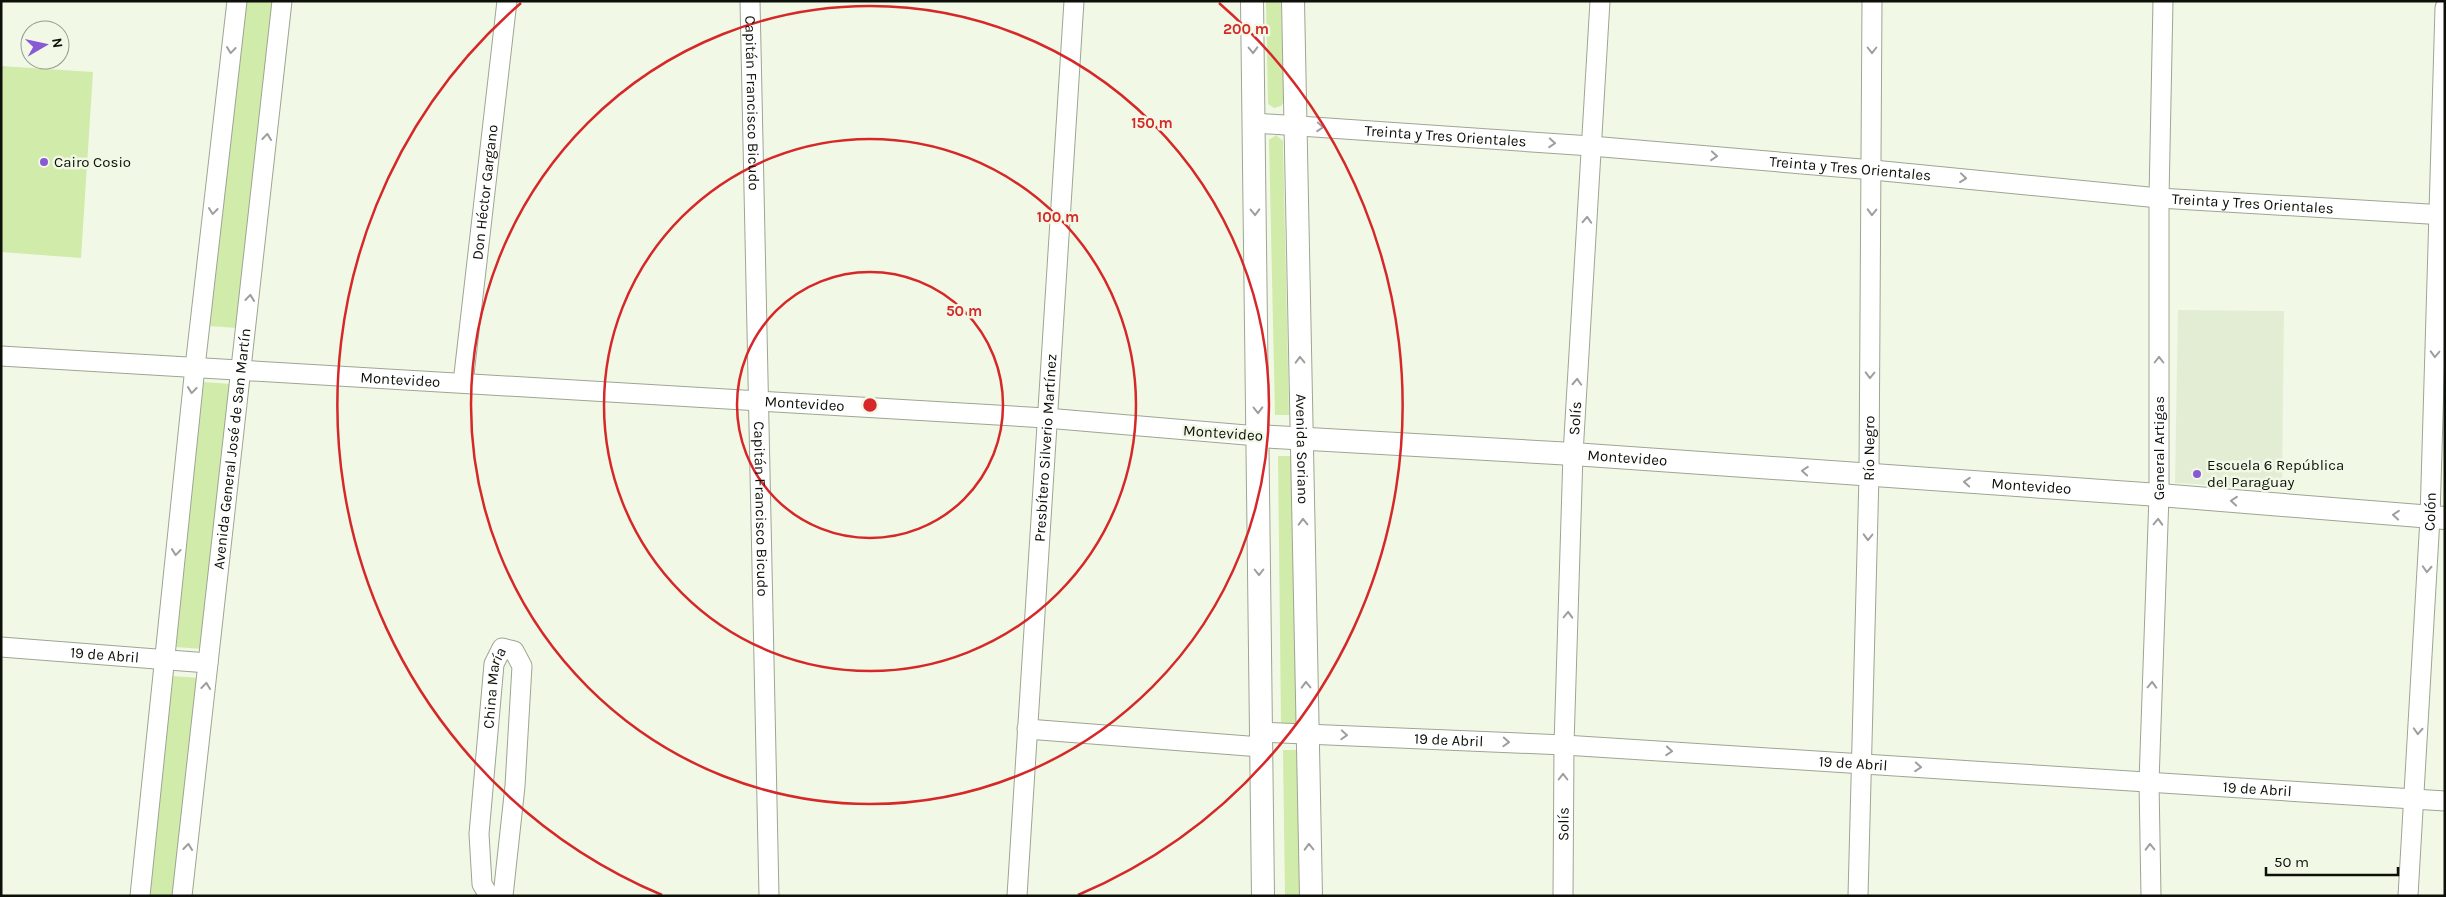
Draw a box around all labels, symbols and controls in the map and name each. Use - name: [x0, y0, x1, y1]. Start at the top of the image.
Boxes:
- street label: Capitán Francisco Bicudo: [741, 15, 763, 191]
- north arrow: [20, 20, 70, 70]
- text: 200 m: [1223, 20, 1269, 38]
- text: N: [48, 37, 67, 49]
- one-way arrow: [226, 46, 237, 54]
- one-way arrow: [1247, 46, 1258, 54]
- one-way arrow: [1867, 46, 1877, 54]
- text: 150 m: [1131, 114, 1173, 132]
- one-way arrow: [1316, 122, 1324, 133]
- street label: Treinta y Tres Orientales: [1364, 122, 1527, 151]
- street label: Don Héctor Gargano: [468, 124, 502, 261]
- one-way arrow: [261, 132, 272, 140]
- one-way arrow: [1548, 137, 1556, 148]
- one-way arrow: [1710, 150, 1718, 161]
- street label: Treinta y Tres Orientales: [1769, 152, 1932, 185]
- place label: Cairo Cosio: [54, 153, 131, 171]
- marker: Cairo Cosio: [38, 156, 50, 168]
- one-way arrow: [1959, 173, 1967, 184]
- street label: Treinta y Tres Orientales: [2171, 190, 2334, 217]
- one-way arrow: [208, 207, 219, 215]
- text: 100 m: [1037, 208, 1079, 226]
- one-way arrow: [1250, 209, 1260, 217]
- one-way arrow: [1867, 209, 1877, 217]
- one-way arrow: [1581, 216, 1592, 224]
- one-way arrow: [244, 294, 255, 302]
- text: 50 m: [946, 302, 982, 320]
- street label: Avenida General José de San Martín: [210, 327, 254, 570]
- one-way arrow: [2430, 350, 2441, 358]
- street label: Presbítero Silverio Martínez: [1031, 353, 1061, 542]
- one-way arrow: [1295, 355, 1305, 363]
- one-way arrow: [2154, 355, 2164, 363]
- street label: Montevideo: [360, 368, 441, 391]
- one-way arrow: [1865, 372, 1875, 379]
- one-way arrow: [1572, 378, 1583, 386]
- one-way arrow: [187, 386, 198, 394]
- street label: Montevideo: [764, 392, 845, 415]
- street label: Avenida Soriano: [1292, 393, 1312, 504]
- centre of rings: [861, 396, 879, 414]
- street label: General Artigas: [2150, 396, 2168, 501]
- street label: Solís: [1565, 401, 1585, 436]
- one-way arrow: [1253, 406, 1263, 414]
- street label: Río Negro: [1860, 415, 1878, 481]
- street label: Capitán Francisco Bicudo: [750, 421, 772, 597]
- street label: Montevideo: [1182, 421, 1264, 445]
- street label: Montevideo: [1587, 446, 1668, 470]
- place label: Escuela 6 República del Paraguay: [2207, 456, 2344, 491]
- one-way arrow: [1801, 465, 1809, 476]
- marker: Escuela 6 República del Paraguay: [2191, 468, 2203, 480]
- street label: Montevideo: [1991, 474, 2072, 498]
- one-way arrow: [1963, 477, 1971, 488]
- street label: Colón: [2420, 492, 2440, 532]
- one-way arrow: [2230, 496, 2238, 507]
- one-way arrow: [2392, 510, 2400, 521]
- one-way arrow: [1298, 518, 1308, 526]
- one-way arrow: [2152, 518, 2163, 526]
- one-way arrow: [1863, 534, 1873, 542]
- one-way arrow: [171, 548, 182, 556]
- one-way arrow: [2422, 565, 2433, 573]
- one-way arrow: [1254, 569, 1264, 577]
- one-way arrow: [1562, 610, 1573, 618]
- street label: 19 de Abril: [70, 643, 140, 667]
- street label: China María: [479, 644, 510, 730]
- one-way arrow: [1301, 680, 1311, 688]
- one-way arrow: [2147, 680, 2157, 688]
- one-way arrow: [200, 681, 211, 689]
- one-way arrow: [2412, 727, 2423, 735]
- one-way arrow: [1340, 729, 1348, 740]
- street label: 19 de Abril: [1414, 730, 1484, 751]
- one-way arrow: [1503, 737, 1511, 747]
- one-way arrow: [1665, 746, 1673, 757]
- street label: 19 de Abril: [1818, 752, 1888, 775]
- one-way arrow: [1914, 761, 1922, 772]
- one-way arrow: [1558, 773, 1568, 780]
- street label: 19 de Abril: [2222, 778, 2292, 800]
- street label: Solís: [1554, 807, 1573, 841]
- one-way arrow: [182, 843, 193, 851]
- one-way arrow: [1304, 843, 1315, 851]
- one-way arrow: [2145, 843, 2155, 850]
- scale bar: [2266, 844, 2398, 876]
- text: 50 m: [2274, 853, 2309, 871]

